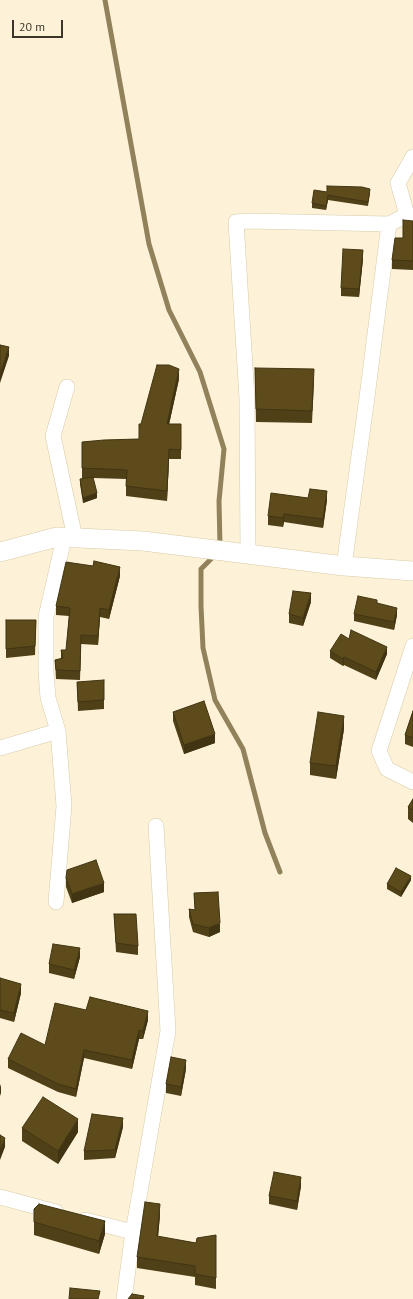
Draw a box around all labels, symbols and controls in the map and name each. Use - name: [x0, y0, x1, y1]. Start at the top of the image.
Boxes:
- scale bar: [14, 12, 65, 38]
- text: 20 m: [19, 19, 45, 34]

